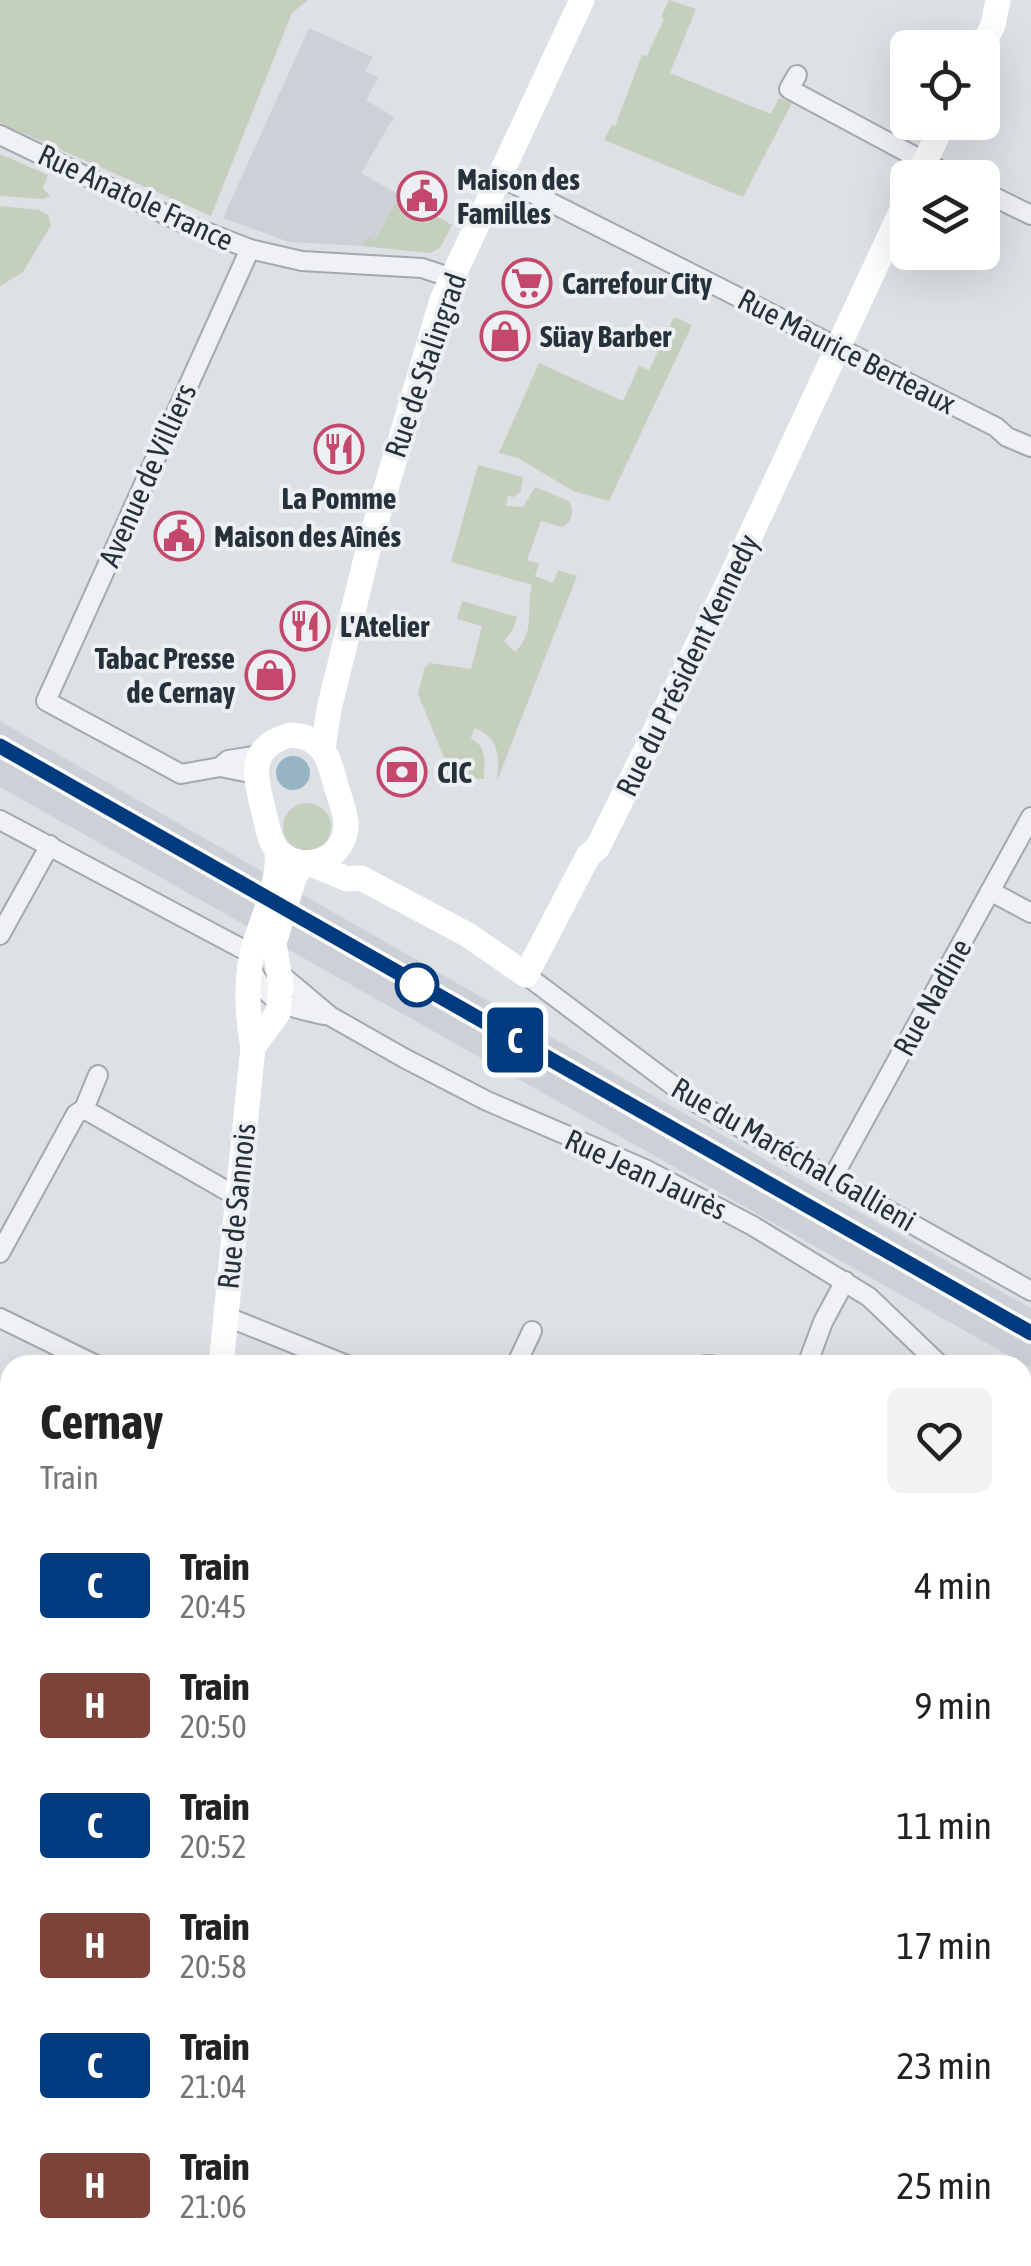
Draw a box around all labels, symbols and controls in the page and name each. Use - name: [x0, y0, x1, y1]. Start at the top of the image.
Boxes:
- map controls: [890, 30, 1000, 270]
- button: locate: [890, 30, 1000, 140]
- street label: Rue Anatole France: [33, 137, 239, 257]
- button: layers: [890, 160, 1000, 270]
- place label: Maison des Familles: [457, 162, 580, 230]
- public building icon: Maison des Familles: [396, 170, 448, 222]
- supermarket icon: Carrefour City: [501, 257, 553, 309]
- place label: Carrefour City: [562, 266, 713, 300]
- street label: Rue de Stalingrad: [377, 268, 473, 462]
- street label: Rue Maurice Berteaux: [733, 282, 961, 420]
- shop icon: Süay Barber: [479, 310, 531, 362]
- place label: Süay Barber: [540, 319, 672, 353]
- street label: Avenue de Villiers: [91, 378, 203, 572]
- restaurant icon: La Pomme: [313, 423, 365, 475]
- place label: La Pomme: [282, 481, 397, 515]
- public building icon: Maison des Aînés: [153, 510, 205, 562]
- place label: Maison des Aînés: [214, 519, 402, 553]
- street label: Rue du Président Kennedy: [609, 529, 765, 801]
- restaurant icon: L'Atelier: [279, 600, 331, 652]
- place label: L'Atelier: [340, 609, 430, 643]
- place label: Tabac Presse de Cernay: [95, 641, 236, 709]
- shop icon: Tabac Presse de Cernay: [244, 649, 296, 701]
- bank icon: CIC: [376, 746, 428, 798]
- place label: CIC: [437, 755, 472, 789]
- street label: Rue Nadine: [886, 933, 978, 1061]
- unlabelled marker: [396, 964, 438, 1006]
- line badge: C: [482, 1008, 548, 1072]
- text: C: [507, 1020, 523, 1060]
- street label: Rue du Maréchal Gallieni: [666, 1070, 922, 1238]
- street label: Rue de Sannois: [210, 1121, 262, 1291]
- street label: Rue Jean Jaurès: [560, 1122, 732, 1226]
- button: heart: [887, 1388, 992, 1493]
- text: Cernay: [40, 1394, 163, 1449]
- text: Train: [40, 1459, 99, 1496]
- text: Train: [180, 1545, 250, 1588]
- text: 4 min: [914, 1564, 992, 1607]
- text: C: [87, 1565, 103, 1605]
- text: 20:45: [180, 1588, 247, 1625]
- text: Train: [180, 1665, 250, 1708]
- text: 9 min: [914, 1684, 992, 1727]
- text: H: [85, 1685, 105, 1725]
- text: 20:50: [180, 1708, 247, 1745]
- text: Train: [180, 1785, 250, 1828]
- text: 11 min: [897, 1804, 992, 1847]
- text: C: [87, 1805, 103, 1845]
- text: 20:52: [180, 1828, 247, 1865]
- text: Train: [180, 1905, 250, 1948]
- text: 17 min: [897, 1924, 992, 1967]
- text: H: [85, 1925, 105, 1965]
- text: 20:58: [180, 1948, 247, 1985]
- text: Train: [180, 2025, 250, 2068]
- text: 23 min: [897, 2044, 992, 2087]
- text: C: [87, 2045, 103, 2085]
- text: 21:04: [180, 2068, 247, 2105]
- text: Train: [180, 2145, 250, 2188]
- text: 25 min: [897, 2164, 992, 2207]
- text: H: [85, 2165, 105, 2205]
- text: 21:06: [180, 2188, 247, 2225]

